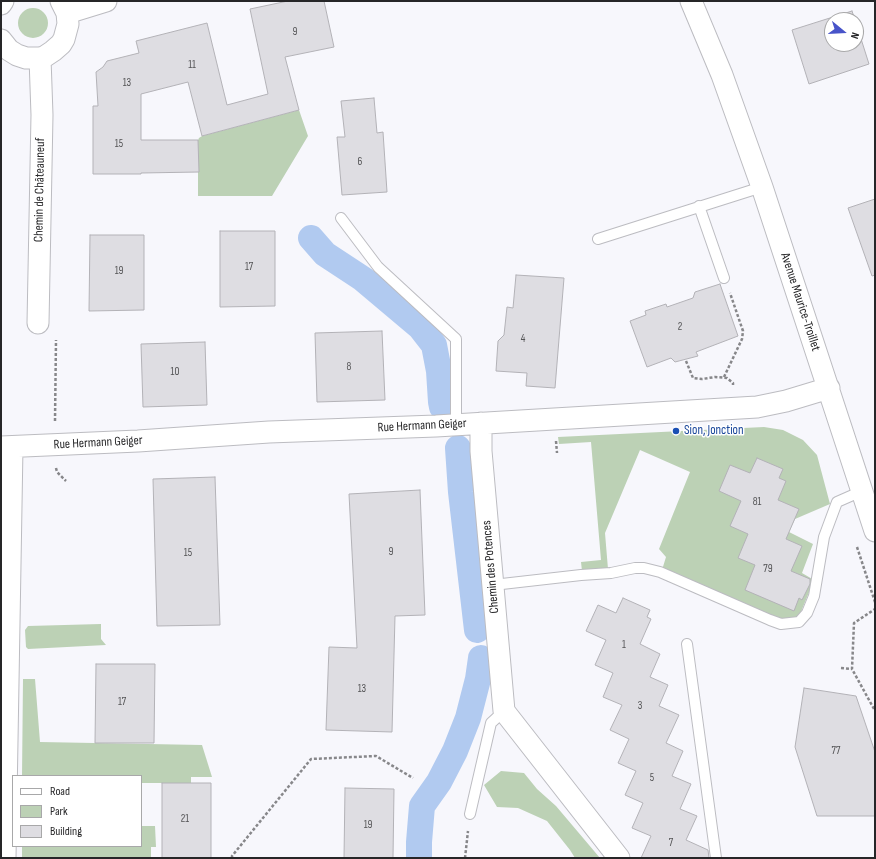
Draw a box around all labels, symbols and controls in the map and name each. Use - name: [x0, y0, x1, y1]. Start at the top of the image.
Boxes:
- north arrow: [824, 12, 864, 52]
- house number: 9: [293, 25, 297, 39]
- text: N: [848, 31, 862, 40]
- house number: 11: [188, 58, 196, 72]
- house number: 13: [123, 76, 131, 90]
- house number: 15: [115, 137, 123, 151]
- street label: Chemin de Châteauneuf: [31, 138, 49, 242]
- house number: 6: [358, 155, 362, 169]
- street label: Avenue Maurice-Troillet: [777, 251, 823, 353]
- house number: 17: [245, 260, 253, 274]
- house number: 19: [115, 264, 123, 278]
- house number: 2: [678, 320, 682, 334]
- house number: 4: [521, 332, 525, 346]
- house number: 8: [347, 360, 351, 374]
- house number: 10: [171, 365, 179, 379]
- street label: Rue Hermann Geiger: [377, 416, 467, 436]
- place label: Sion, Jonction: [684, 423, 744, 439]
- marker: Sion, Jonction: [671, 426, 681, 436]
- street label: Rue Hermann Geiger: [53, 433, 143, 453]
- house number: 81: [753, 495, 761, 509]
- street label: Chemin des Potences: [479, 520, 503, 614]
- house number: 9: [389, 545, 393, 559]
- house number: 15: [184, 546, 192, 560]
- house number: 79: [763, 562, 773, 576]
- house number: 1: [622, 638, 626, 652]
- house number: 13: [358, 682, 366, 696]
- house number: 17: [118, 695, 126, 709]
- house number: 3: [638, 699, 642, 713]
- house number: 77: [832, 744, 840, 758]
- house number: 5: [650, 771, 654, 785]
- legend: [12, 775, 142, 847]
- text: Road: [50, 784, 70, 799]
- text: Park: [50, 804, 68, 819]
- house number: 21: [181, 812, 189, 826]
- house number: 19: [364, 818, 372, 832]
- text: Building: [50, 824, 82, 839]
- house number: 7: [669, 836, 673, 850]

